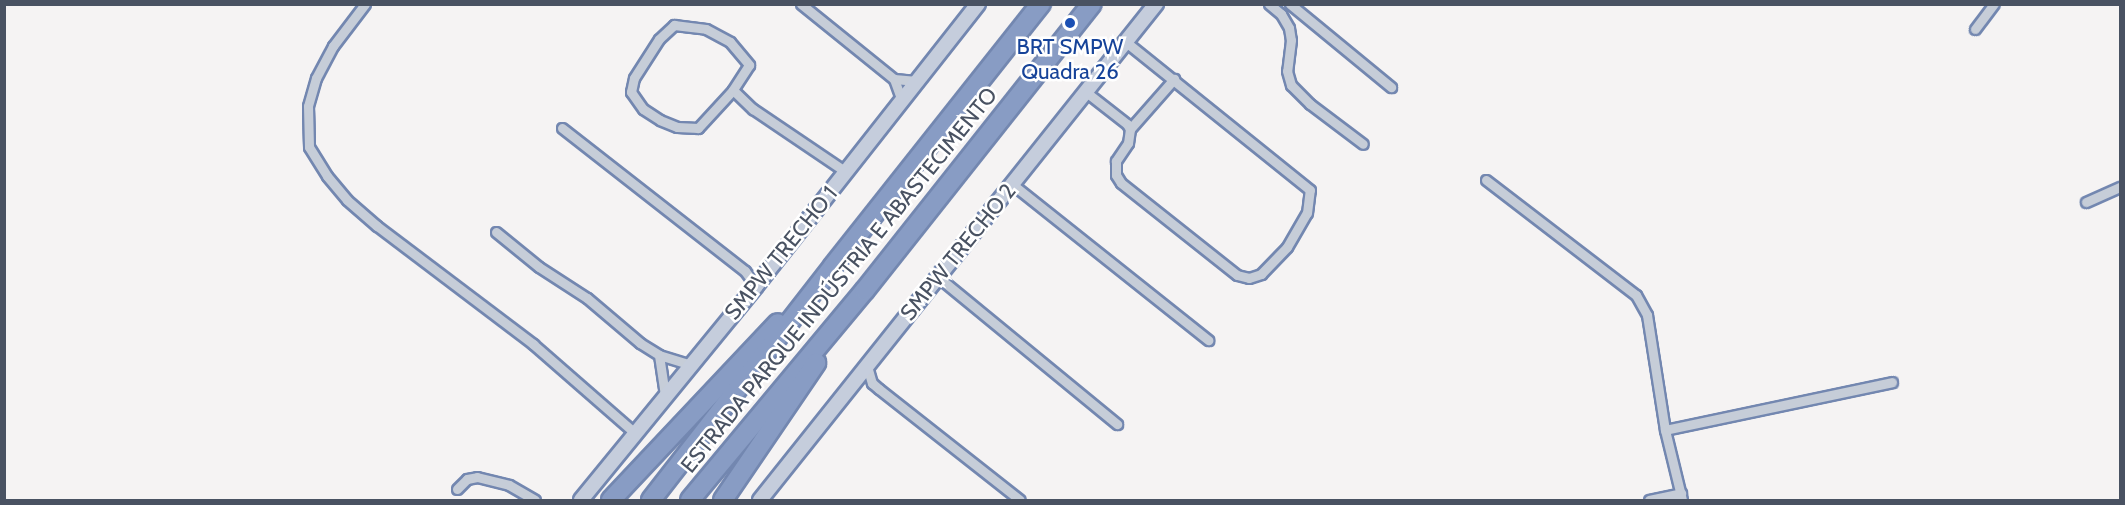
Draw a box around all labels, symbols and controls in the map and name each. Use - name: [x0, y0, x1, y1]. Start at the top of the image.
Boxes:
- marker: BRT SMPW Quadra 26: [1063, 16, 1077, 30]
- place label: BRT SMPW Quadra 26: [1017, 33, 1123, 84]
- street label: ESTRADA PARQUE INDÚSTRIA E ABASTECIMENTO: [675, 82, 1003, 478]
- street label: SMPW TRECHO 2: [895, 178, 1021, 326]
- street label: SMPW TRECHO 1: [719, 181, 843, 325]

